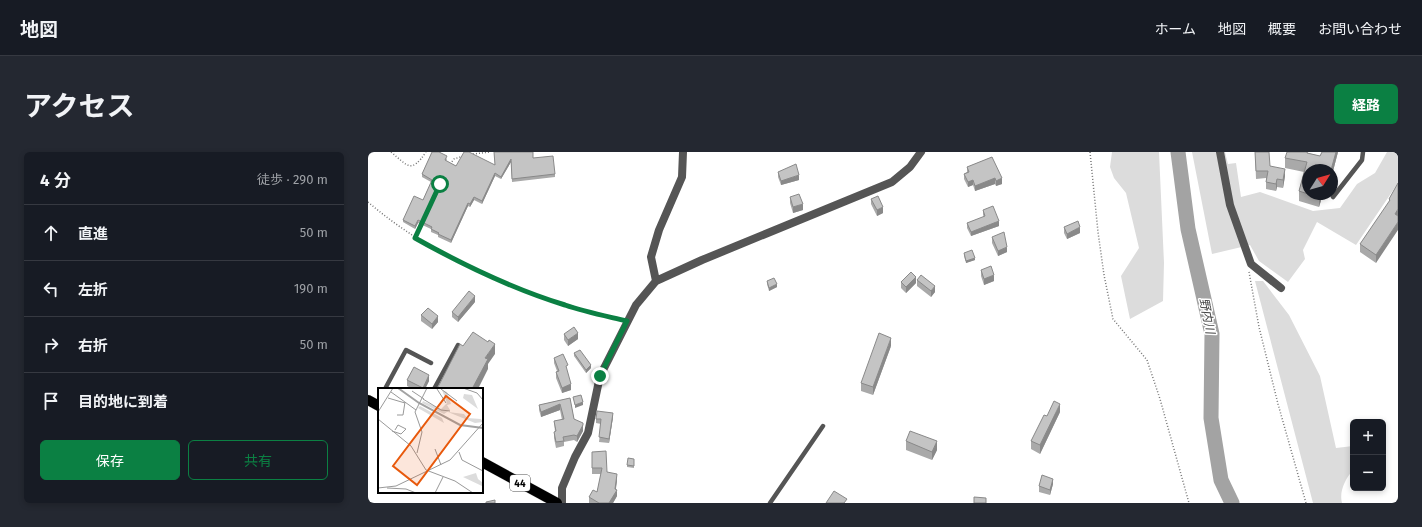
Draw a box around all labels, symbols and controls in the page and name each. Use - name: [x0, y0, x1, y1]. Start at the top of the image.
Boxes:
- text: 地図: [20, 18, 58, 41]
- text: ホーム: [1154, 21, 1196, 38]
- text: 地図: [1218, 21, 1246, 38]
- text: 概要: [1268, 21, 1296, 38]
- text: お問い合わせ: [1318, 21, 1402, 38]
- button: 経路: [1334, 84, 1398, 124]
- text: アクセス: [24, 90, 135, 123]
- north arrow: [1302, 164, 1338, 200]
- text: 4 分: [40, 170, 71, 191]
- text: 徒歩 · 290 m: [257, 172, 328, 187]
- route start: [431, 175, 449, 193]
- icon: ahead: [40, 222, 62, 244]
- text: 直進: [78, 225, 108, 243]
- text: 50 m: [300, 225, 328, 240]
- icon: left: [40, 278, 62, 300]
- text: 左折: [78, 281, 108, 299]
- text: 190 m: [294, 281, 328, 296]
- water label: 野内川: [1197, 297, 1218, 337]
- icon: right: [40, 334, 62, 356]
- text: 右折: [78, 337, 108, 355]
- text: 50 m: [300, 337, 328, 352]
- route end: [591, 367, 609, 385]
- inset map: [378, 388, 483, 493]
- icon: arrive: [40, 390, 62, 412]
- text: 目的地に到着: [78, 393, 168, 411]
- map controls: [1350, 419, 1386, 491]
- button: +: [1350, 419, 1386, 455]
- button: 保存: [40, 440, 180, 480]
- button: 共有: [188, 440, 328, 480]
- button: −: [1350, 455, 1386, 491]
- road number: 44: [510, 475, 530, 491]

